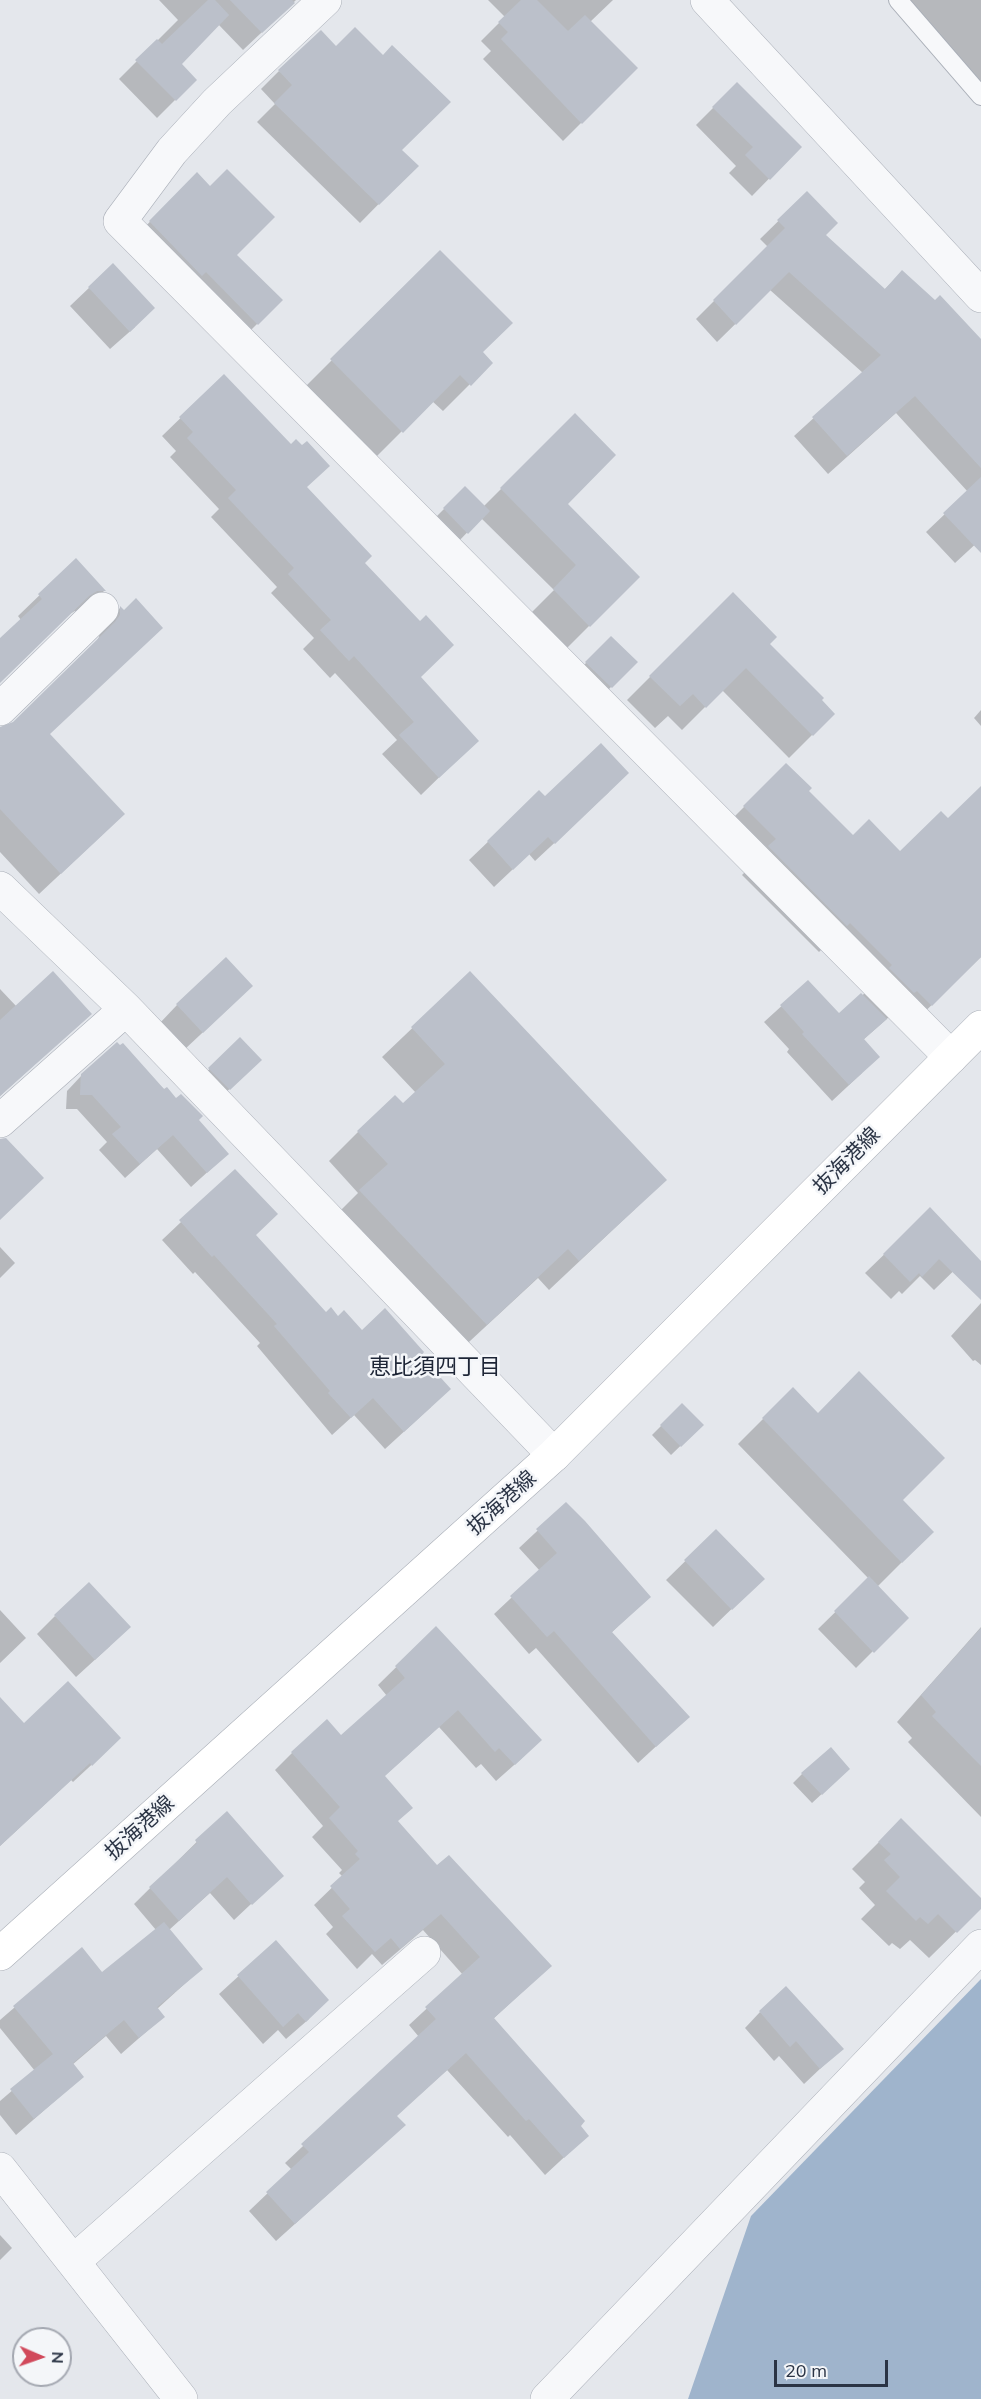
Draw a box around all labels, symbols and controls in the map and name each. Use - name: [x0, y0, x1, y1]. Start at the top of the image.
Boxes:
- street label: 抜海港線: [808, 1122, 886, 1200]
- district label: 恵比須四丁目: [369, 1354, 501, 1380]
- street label: 抜海港線: [462, 1466, 542, 1540]
- street label: 抜海港線: [100, 1791, 180, 1865]
- north arrow: [12, 2327, 72, 2387]
- scale bar: [777, 2348, 891, 2386]
- text: N: [48, 2351, 68, 2364]
- text: 20 m: [785, 2359, 827, 2382]

